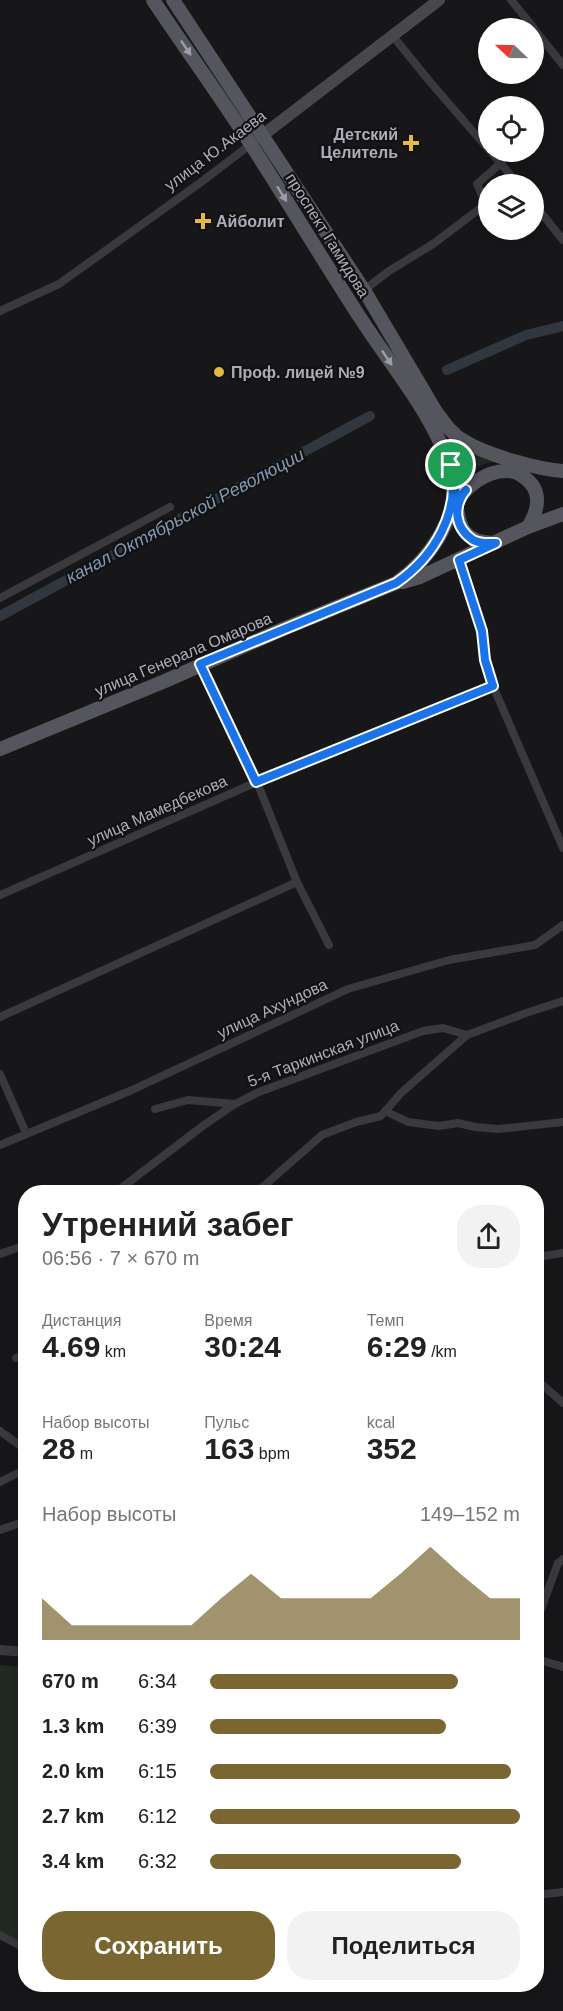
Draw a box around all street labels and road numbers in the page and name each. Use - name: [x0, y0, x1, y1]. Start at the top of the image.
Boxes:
- street label: улица Ю.Акаева: [161, 107, 269, 194]
- street label: проспект Гамидова: [282, 170, 373, 301]
- street label: улица Генерала Омарова: [92, 609, 274, 700]
- street label: улица Мамедбекова: [85, 772, 230, 849]
- street label: улица Ахундова: [215, 975, 330, 1041]
- street label: 5-я Таркинская улица: [245, 1017, 401, 1090]

